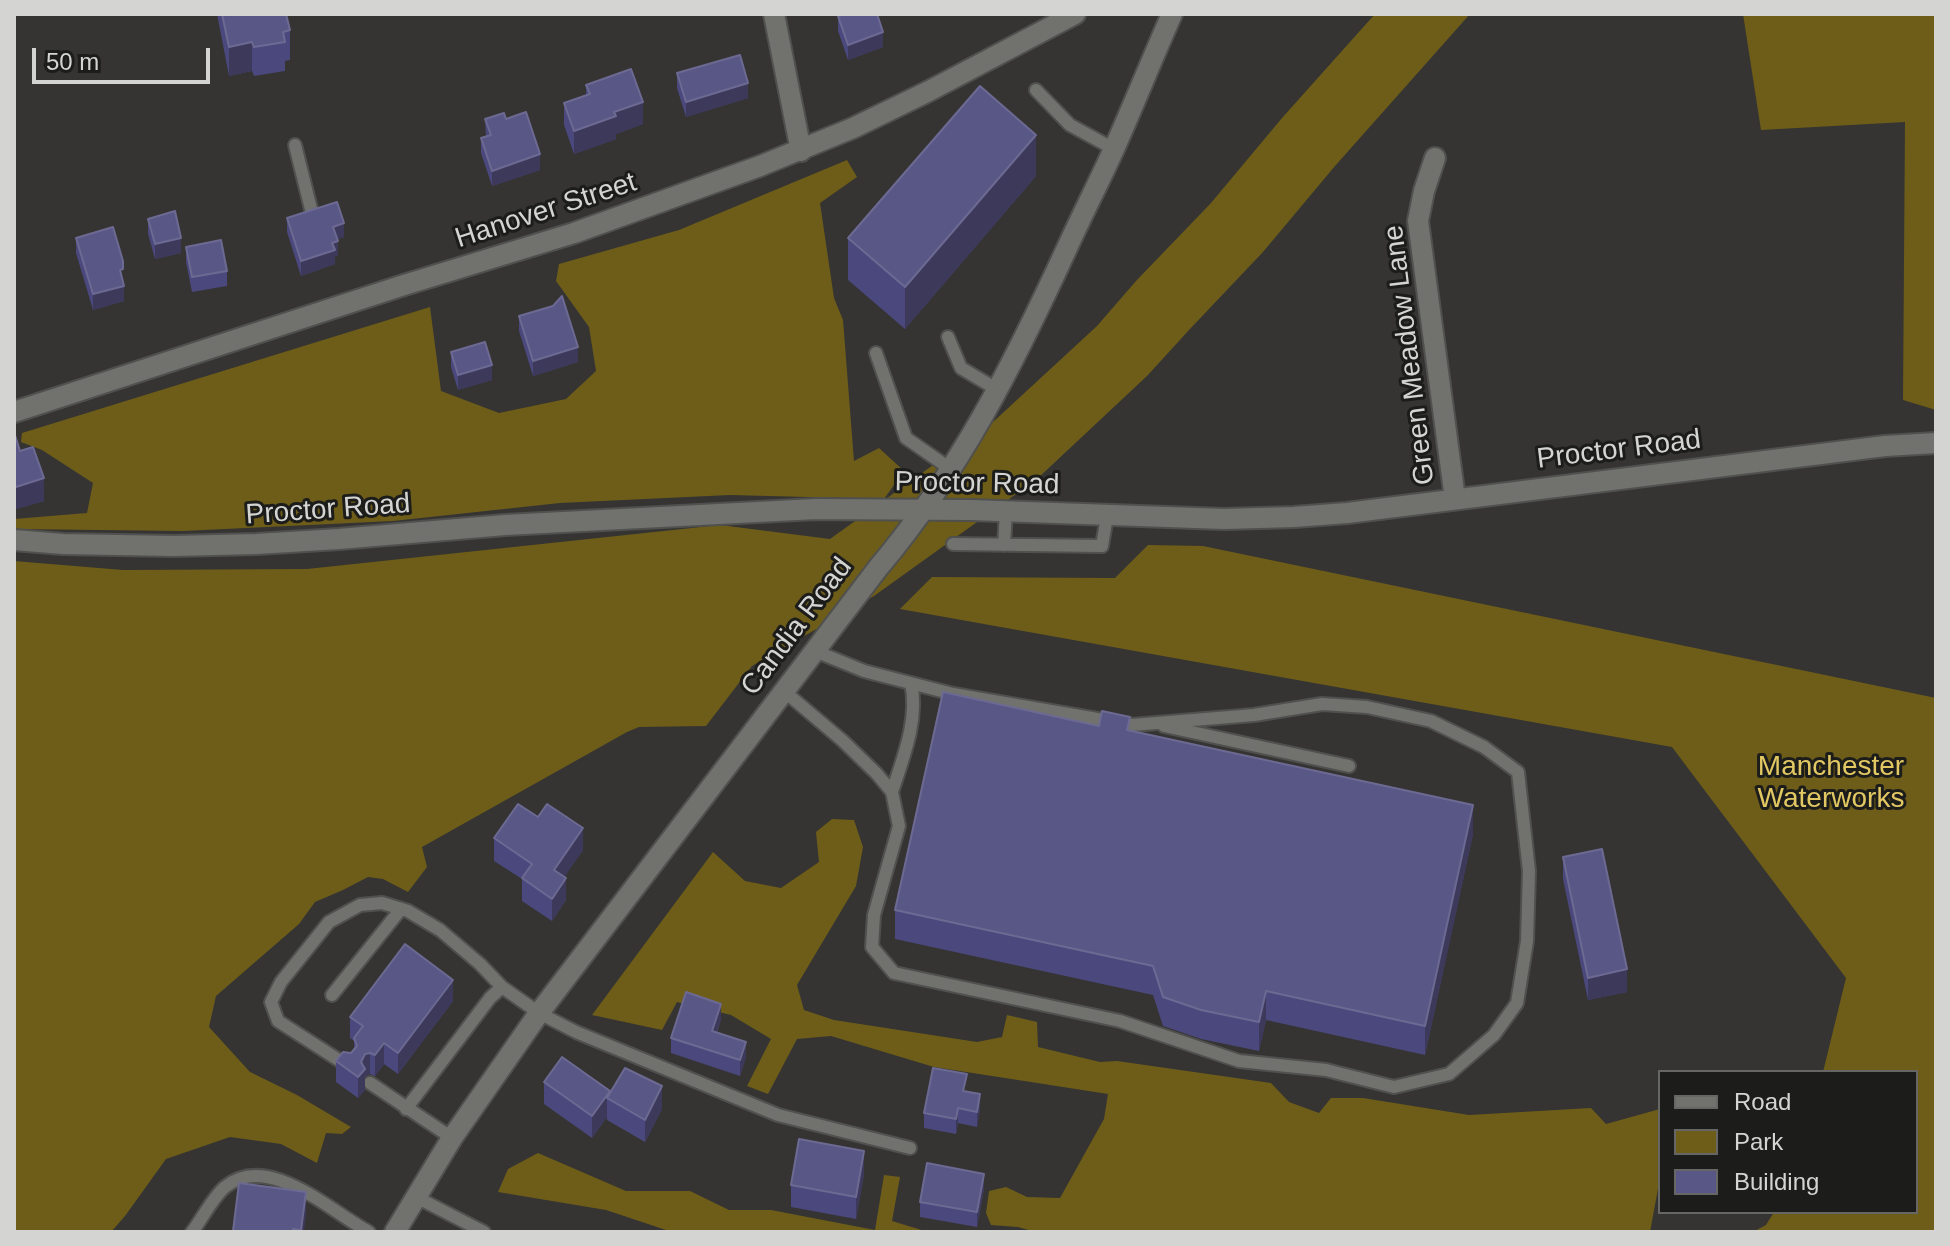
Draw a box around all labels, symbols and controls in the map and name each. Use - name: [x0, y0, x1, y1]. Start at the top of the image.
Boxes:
- scale bar: [36, 32, 214, 82]
- text: 50 m: [46, 48, 99, 75]
- street label: Hanover Street: [451, 166, 641, 256]
- street label: Green Meadow Lane: [1377, 223, 1443, 487]
- street label: Proctor Road: [1535, 423, 1703, 477]
- street label: Proctor Road: [894, 466, 1060, 502]
- street label: Proctor Road: [245, 487, 411, 533]
- street label: Candia Road: [734, 552, 860, 702]
- park label: Manchester Waterworks: [1758, 750, 1904, 816]
- legend: [1658, 1070, 1918, 1214]
- text: Road: [1734, 1088, 1791, 1115]
- text: Park: [1734, 1128, 1783, 1155]
- text: Building: [1734, 1168, 1819, 1195]

